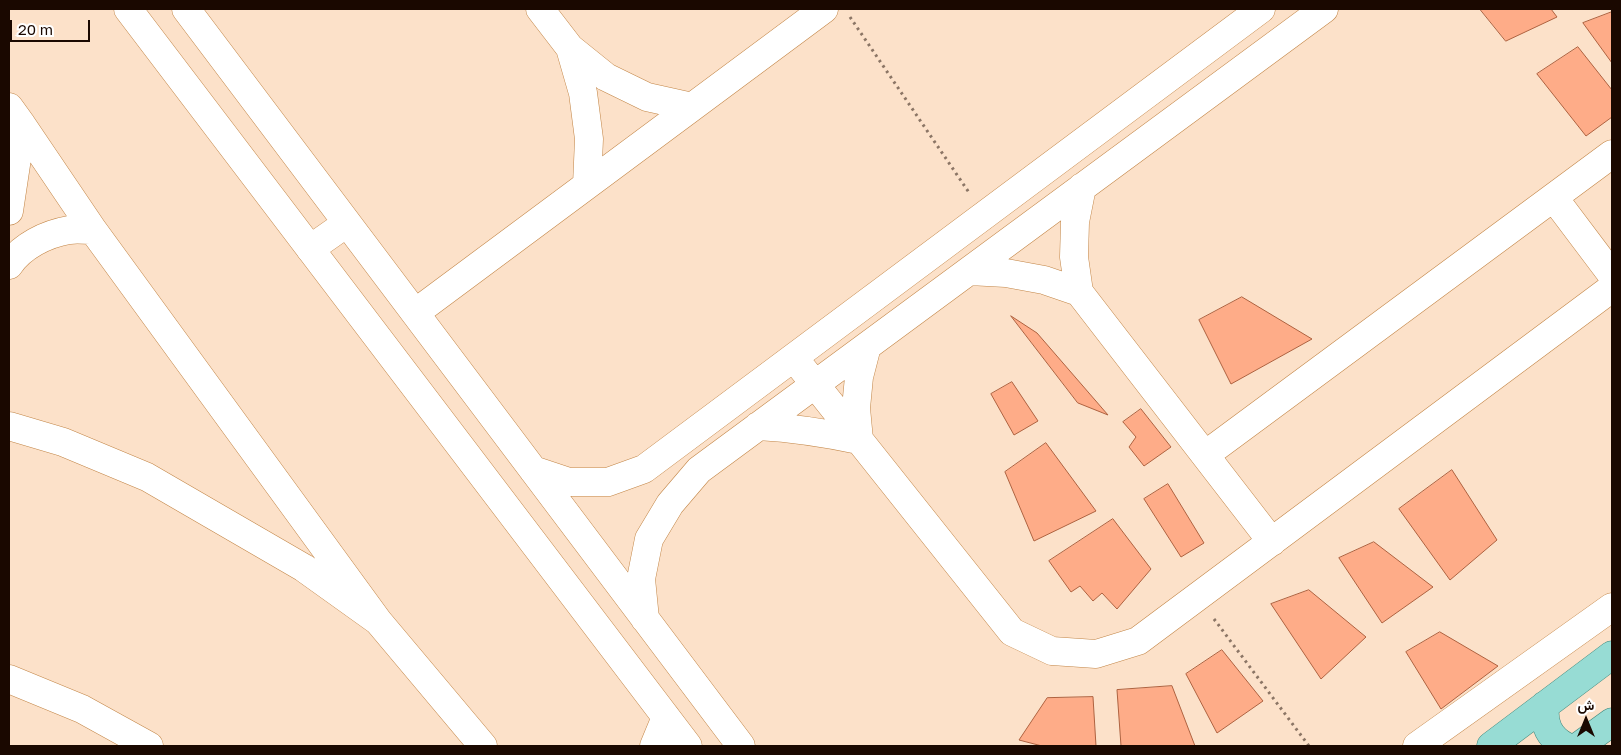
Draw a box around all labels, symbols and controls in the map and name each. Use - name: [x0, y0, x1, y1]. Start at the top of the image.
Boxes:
- scale bar: [12, 10, 92, 42]
- text: 20 m: [18, 20, 53, 38]
- north arrow: [1561, 695, 1611, 745]
- text: ش: [1578, 696, 1594, 713]

